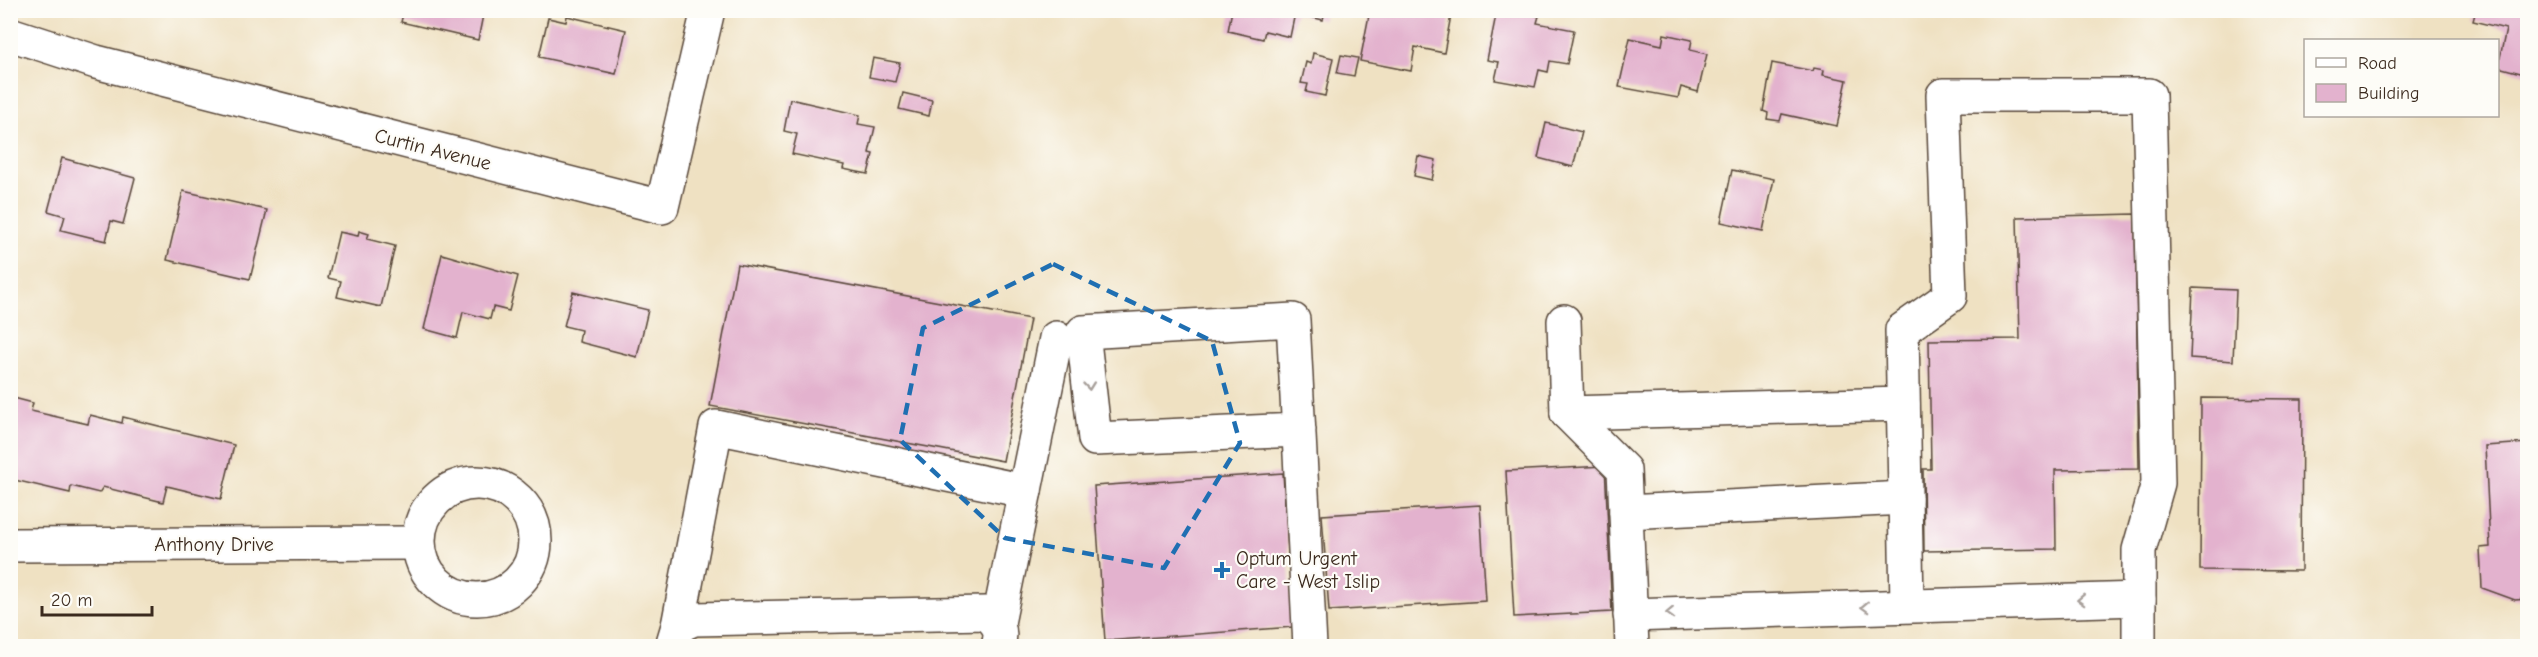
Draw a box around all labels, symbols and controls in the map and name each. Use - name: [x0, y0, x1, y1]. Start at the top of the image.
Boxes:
- legend: [2304, 39, 2499, 117]
- text: Road: [2358, 53, 2397, 74]
- text: Building: [2358, 83, 2420, 104]
- street label: Curtin Avenue: [372, 124, 494, 175]
- one-way arrow: [1082, 381, 1095, 390]
- street label: Anthony Drive: [154, 533, 274, 556]
- place label: Optum Urgent Care - West Islip: [1236, 547, 1380, 593]
- marker: Optum Urgent Care - West Islip: [1213, 561, 1231, 579]
- scale bar: [42, 579, 152, 617]
- text: 20 m: [51, 590, 92, 611]
- one-way arrow: [2076, 594, 2085, 607]
- one-way arrow: [1861, 600, 1870, 613]
- one-way arrow: [1666, 607, 1675, 619]

